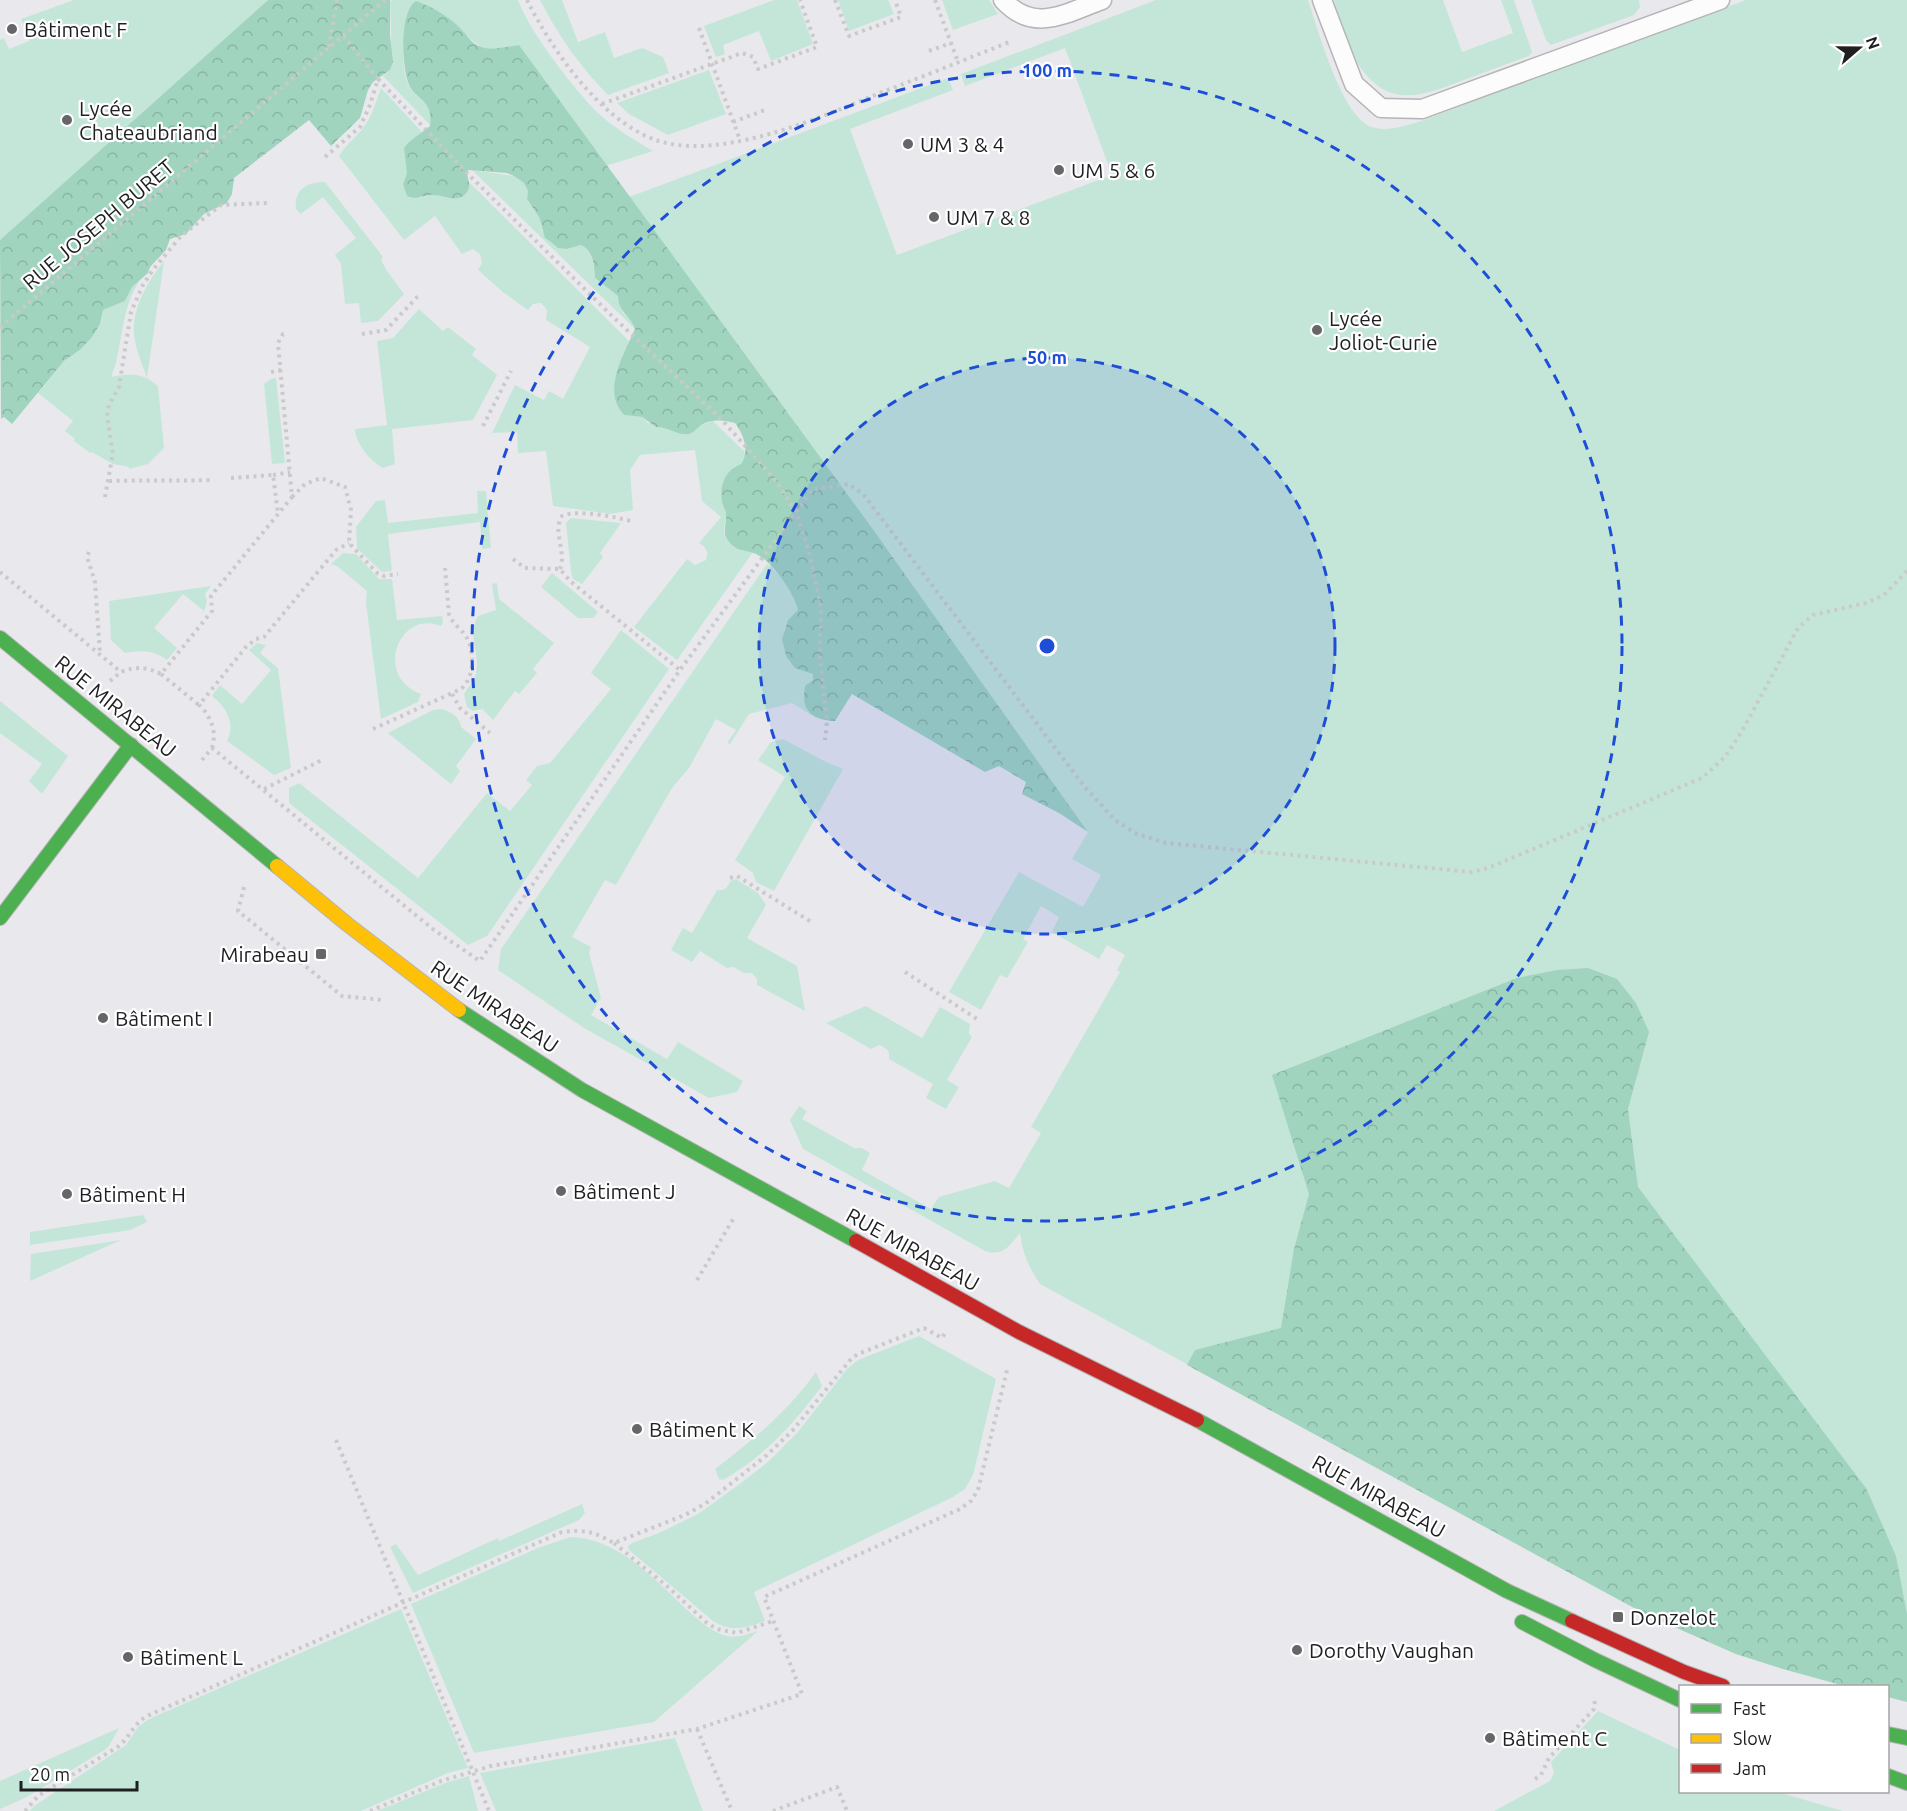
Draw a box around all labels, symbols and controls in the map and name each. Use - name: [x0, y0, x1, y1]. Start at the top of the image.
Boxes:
- place label: Bâtiment F: [24, 17, 127, 41]
- north arrow: [1829, 18, 1889, 78]
- marker: Bâtiment F: [5, 22, 19, 36]
- text: N: [1863, 34, 1884, 52]
- text: 100 m: [1022, 60, 1072, 80]
- place label: Lycée Chateaubriand: [79, 96, 218, 144]
- marker: Lycée Chateaubriand: [60, 113, 74, 127]
- place label: UM 3 & 4: [920, 132, 1004, 156]
- marker: UM 3 & 4: [901, 137, 915, 151]
- street label: RUE JOSEPH BURET: [18, 154, 179, 294]
- place label: UM 5 & 6: [1071, 158, 1155, 182]
- marker: UM 5 & 6: [1052, 163, 1066, 177]
- place label: UM 7 & 8: [946, 205, 1030, 229]
- marker: UM 7 & 8: [927, 210, 941, 224]
- place label: Lycée Joliot-Curie: [1329, 306, 1438, 354]
- marker: Lycée Joliot-Curie: [1310, 323, 1324, 337]
- text: 50 m: [1027, 347, 1067, 367]
- centre of rings: [1037, 636, 1057, 656]
- street label: RUE MIRABEAU: [51, 650, 181, 762]
- place label: Mirabeau: [220, 942, 309, 966]
- marker: Mirabeau: [314, 947, 328, 961]
- street label: RUE MIRABEAU: [427, 955, 563, 1057]
- place label: Bâtiment I: [115, 1006, 213, 1030]
- marker: Bâtiment I: [96, 1011, 110, 1025]
- place label: Bâtiment J: [573, 1179, 676, 1203]
- place label: Bâtiment H: [79, 1182, 186, 1206]
- marker: Bâtiment J: [554, 1184, 568, 1198]
- marker: Bâtiment H: [60, 1187, 74, 1201]
- street label: RUE MIRABEAU: [842, 1203, 984, 1295]
- place label: Bâtiment K: [649, 1417, 754, 1441]
- marker: Bâtiment K: [630, 1422, 644, 1436]
- street label: RUE MIRABEAU: [1308, 1450, 1450, 1542]
- place label: Donzelot: [1630, 1605, 1716, 1629]
- marker: Donzelot: [1611, 1610, 1625, 1624]
- place label: Dorothy Vaughan: [1309, 1638, 1474, 1662]
- marker: Dorothy Vaughan: [1290, 1643, 1304, 1657]
- place label: Bâtiment L: [140, 1645, 243, 1669]
- marker: Bâtiment L: [121, 1650, 135, 1664]
- legend: [1679, 1685, 1889, 1793]
- text: Fast: [1733, 1698, 1766, 1718]
- place label: Bâtiment C: [1502, 1726, 1607, 1750]
- text: Slow: [1733, 1728, 1772, 1748]
- marker: Bâtiment C: [1483, 1731, 1497, 1745]
- scale bar: [21, 1754, 136, 1792]
- text: Jam: [1733, 1758, 1767, 1778]
- text: 20 m: [30, 1764, 70, 1784]

